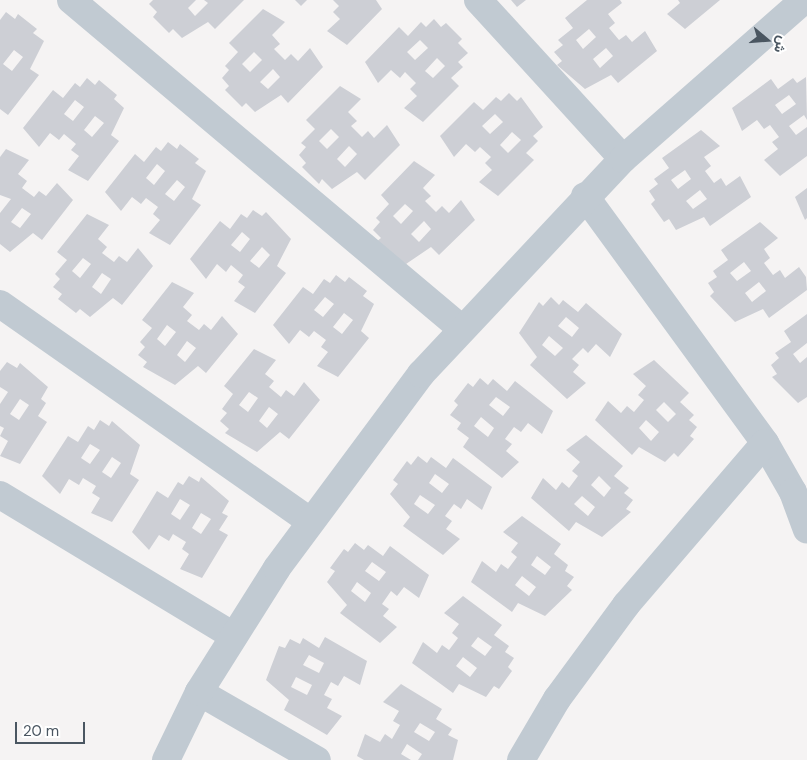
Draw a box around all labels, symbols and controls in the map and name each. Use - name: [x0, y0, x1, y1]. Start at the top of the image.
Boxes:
- north arrow: [742, 15, 792, 65]
- text: ش: [770, 34, 792, 55]
- scale bar: [18, 712, 88, 744]
- text: 20 m: [23, 721, 59, 741]

